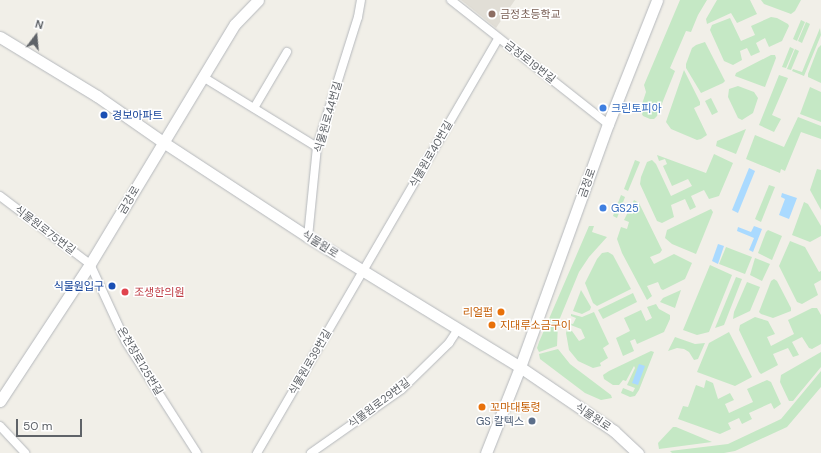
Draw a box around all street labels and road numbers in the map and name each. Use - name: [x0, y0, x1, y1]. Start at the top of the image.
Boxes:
- street label: 금정로19번길: [502, 38, 558, 86]
- street label: 식물원로44번길: [311, 80, 345, 154]
- street label: 식물원로40번길: [407, 118, 455, 190]
- street label: 금정로: [576, 166, 598, 200]
- street label: 금강로: [116, 184, 142, 216]
- street label: 식물원로75번길: [12, 203, 78, 257]
- street label: 식물원로: [299, 228, 341, 260]
- street label: 온천장로125번길: [114, 325, 166, 397]
- street label: 식물원로39번길: [286, 327, 334, 397]
- street label: 식물원로29번길: [346, 376, 412, 430]
- street label: 식물원로: [573, 400, 613, 434]

